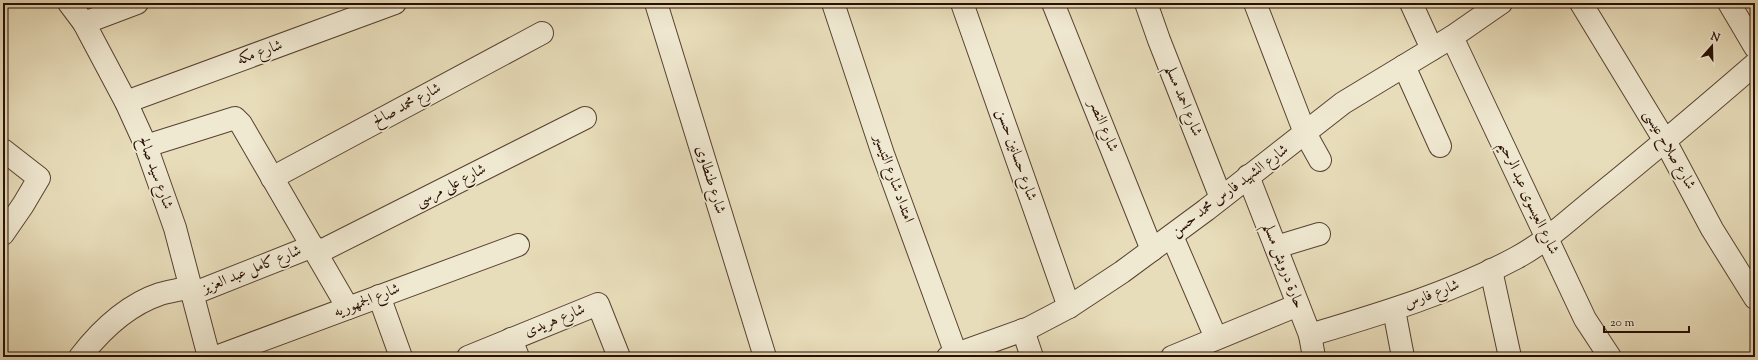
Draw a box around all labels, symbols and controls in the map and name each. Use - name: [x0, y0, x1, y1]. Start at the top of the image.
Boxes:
- north arrow: [1692, 26, 1732, 66]
- text: N: [1707, 28, 1722, 47]
- street label: شارع مكه: [234, 35, 286, 72]
- street label: شارع احمد مسلم: [1156, 62, 1207, 141]
- street label: شارع محمد صالح: [369, 78, 446, 134]
- street label: شارع النصر: [1081, 95, 1123, 156]
- street label: شارع حسانين حسن: [989, 106, 1042, 204]
- street label: شارع صلاح عيسى: [1637, 106, 1700, 194]
- street label: امتداد شارع التيسير: [866, 130, 919, 226]
- street label: شارع سيد صالح: [130, 134, 178, 213]
- street label: شارع العيسوى عبد الرحيم: [1490, 138, 1563, 259]
- street label: شارع الشهيد فارس محمد حسن: [1167, 140, 1294, 243]
- street label: شارع طنطاوى: [689, 143, 730, 217]
- street label: شارع على مرسى: [412, 159, 490, 214]
- street label: حارة درويش مسلم: [1254, 220, 1309, 313]
- street label: شارع كامل عبد العزيز: [197, 241, 305, 301]
- street label: شارع فارس: [1401, 275, 1463, 316]
- street label: شارع الجمهوريه: [331, 279, 404, 324]
- street label: شارع هريدى: [522, 299, 589, 344]
- scale bar: [1604, 308, 1689, 334]
- text: 20 m: [1610, 314, 1635, 332]

